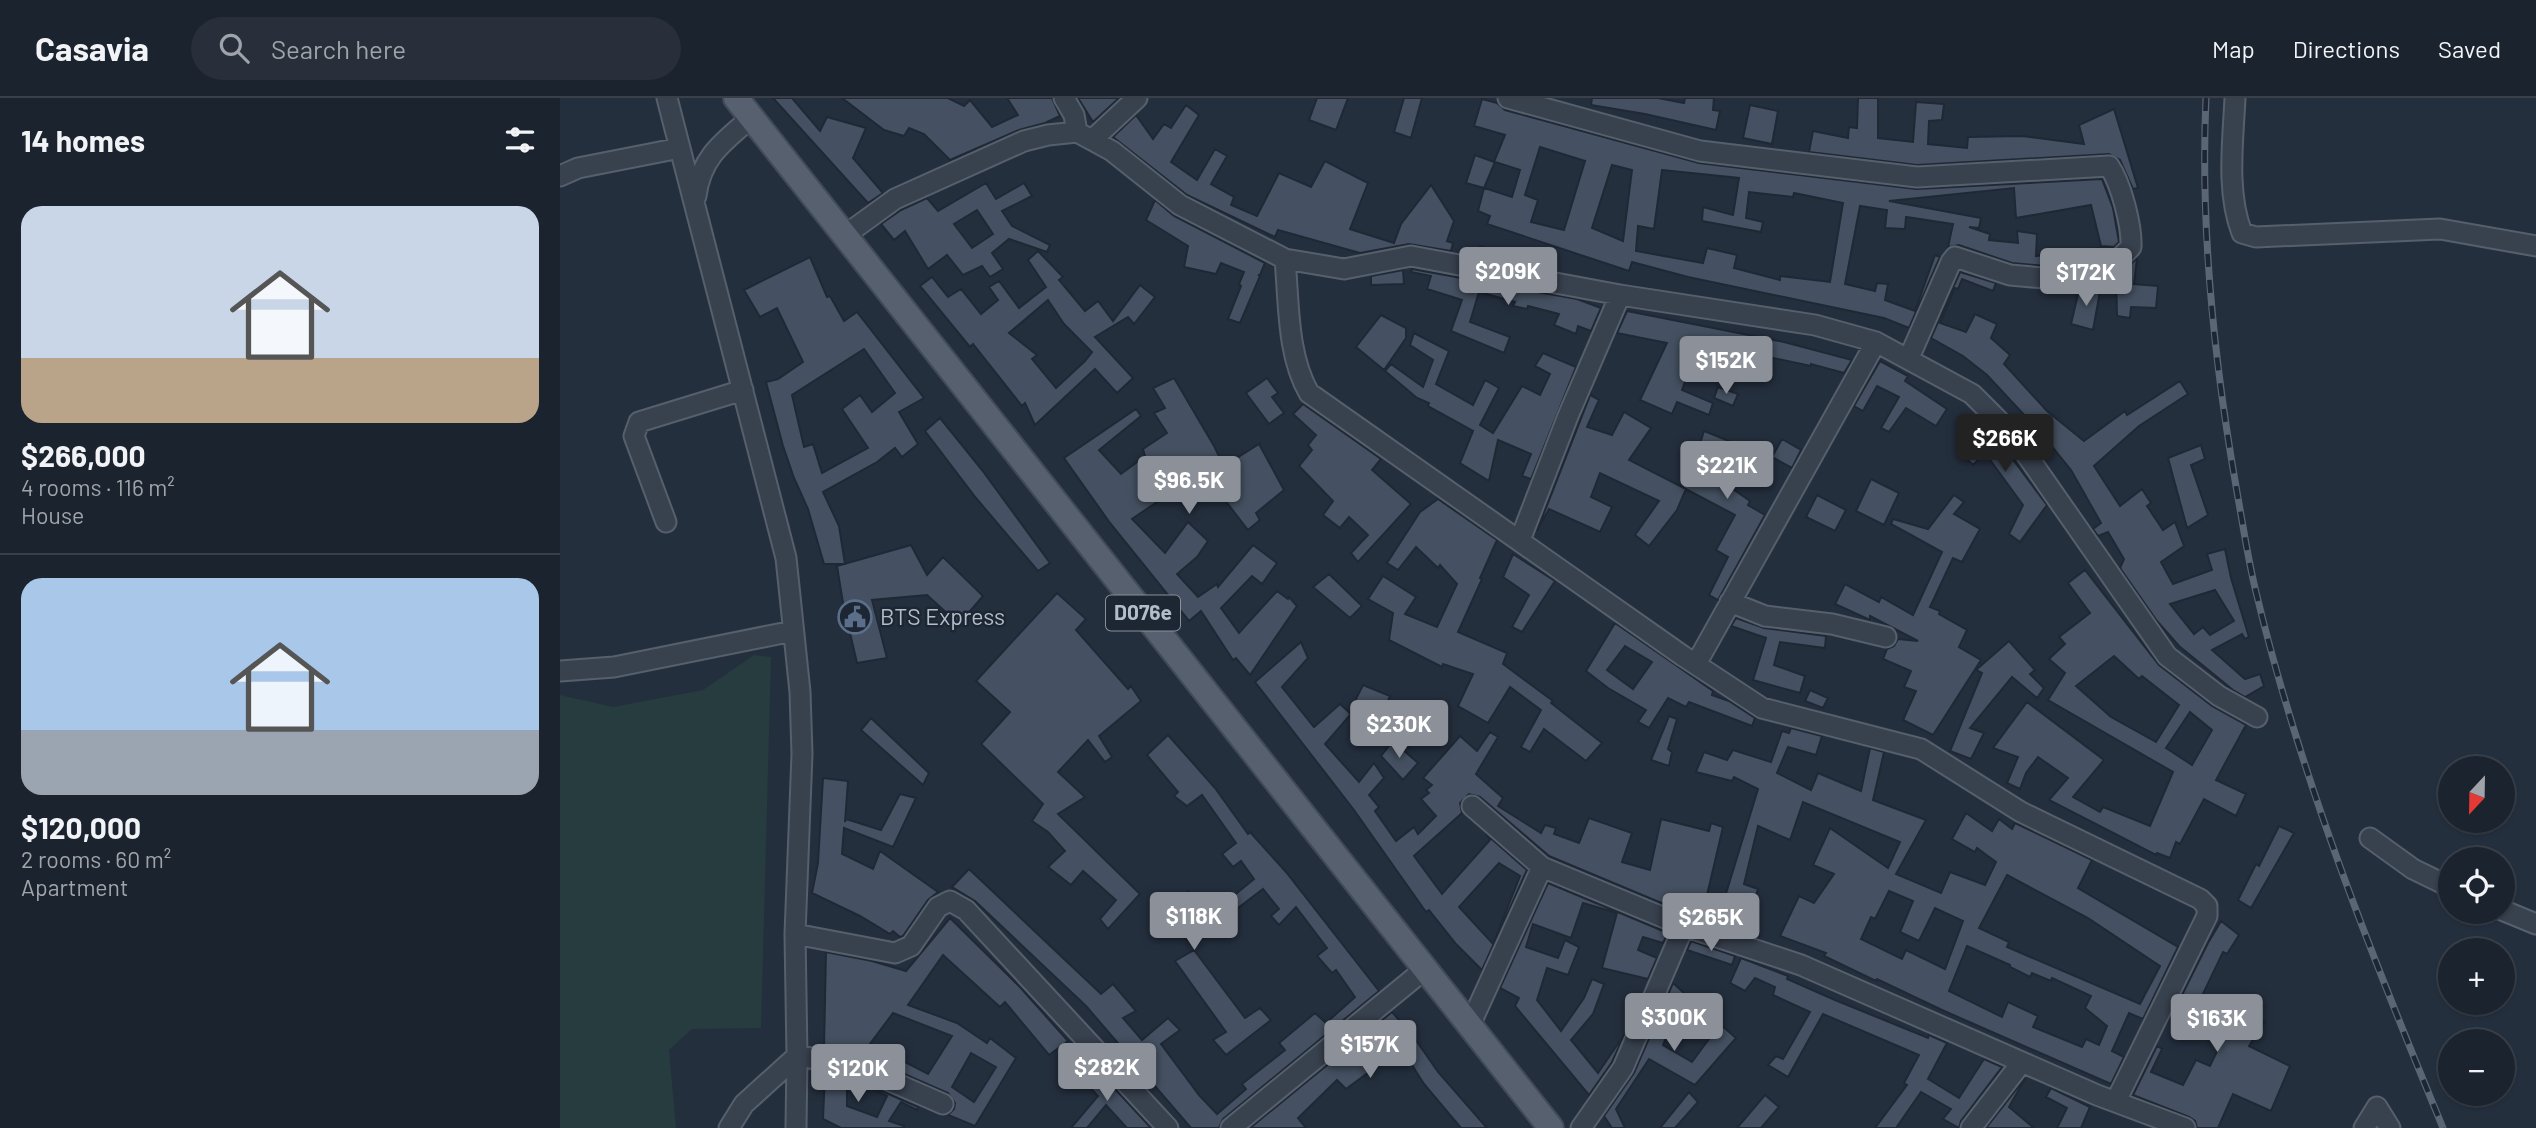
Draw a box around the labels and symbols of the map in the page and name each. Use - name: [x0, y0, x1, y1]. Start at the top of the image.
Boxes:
- pin: $209K: [1459, 248, 1557, 307]
- pin: $172K: [2037, 248, 2135, 308]
- pin: $152K: [1677, 336, 1775, 396]
- pin: $266K: [1956, 414, 2054, 474]
- pin: $221K: [1678, 442, 1776, 501]
- pin: $96.5K: [1132, 456, 1246, 516]
- road number: D076e: [1106, 596, 1180, 630]
- public building icon: BTS Express: [836, 598, 874, 636]
- place label: BTS Express: [880, 602, 1005, 630]
- pin: $230K: [1350, 700, 1448, 760]
- north arrow: [2438, 756, 2515, 833]
- pin: $118K: [1145, 892, 1243, 952]
- pin: $265K: [1662, 894, 1760, 953]
- pin: $300K: [1625, 993, 1723, 1053]
- pin: $163K: [2168, 995, 2266, 1054]
- pin: $157K: [1321, 1020, 1419, 1080]
- pin: $120K: [809, 1044, 907, 1104]
- pin: $282K: [1058, 1044, 1156, 1103]

